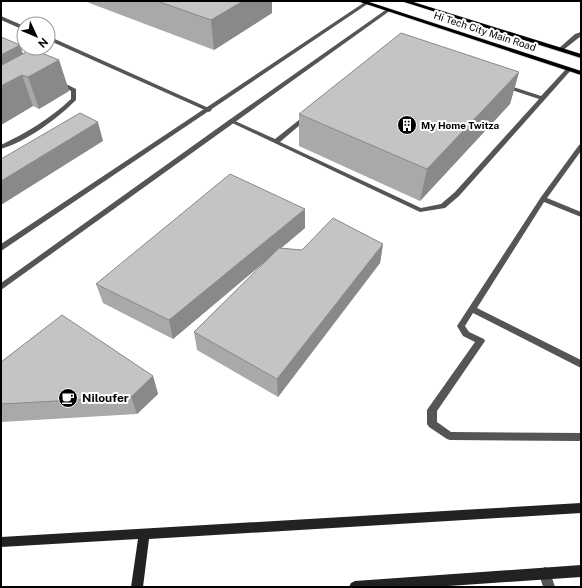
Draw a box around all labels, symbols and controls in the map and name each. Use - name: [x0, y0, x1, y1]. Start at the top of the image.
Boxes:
- street label: Hi Tech City Main Road: [432, 9, 538, 53]
- north arrow: [16, 16, 56, 56]
- text: N: [36, 36, 50, 50]
- building icon: My Home Twitza: [396, 114, 418, 136]
- place label: My Home Twitza: [421, 119, 500, 131]
- cafe icon: Niloufer: [57, 387, 79, 409]
- place label: Niloufer: [82, 391, 129, 405]

